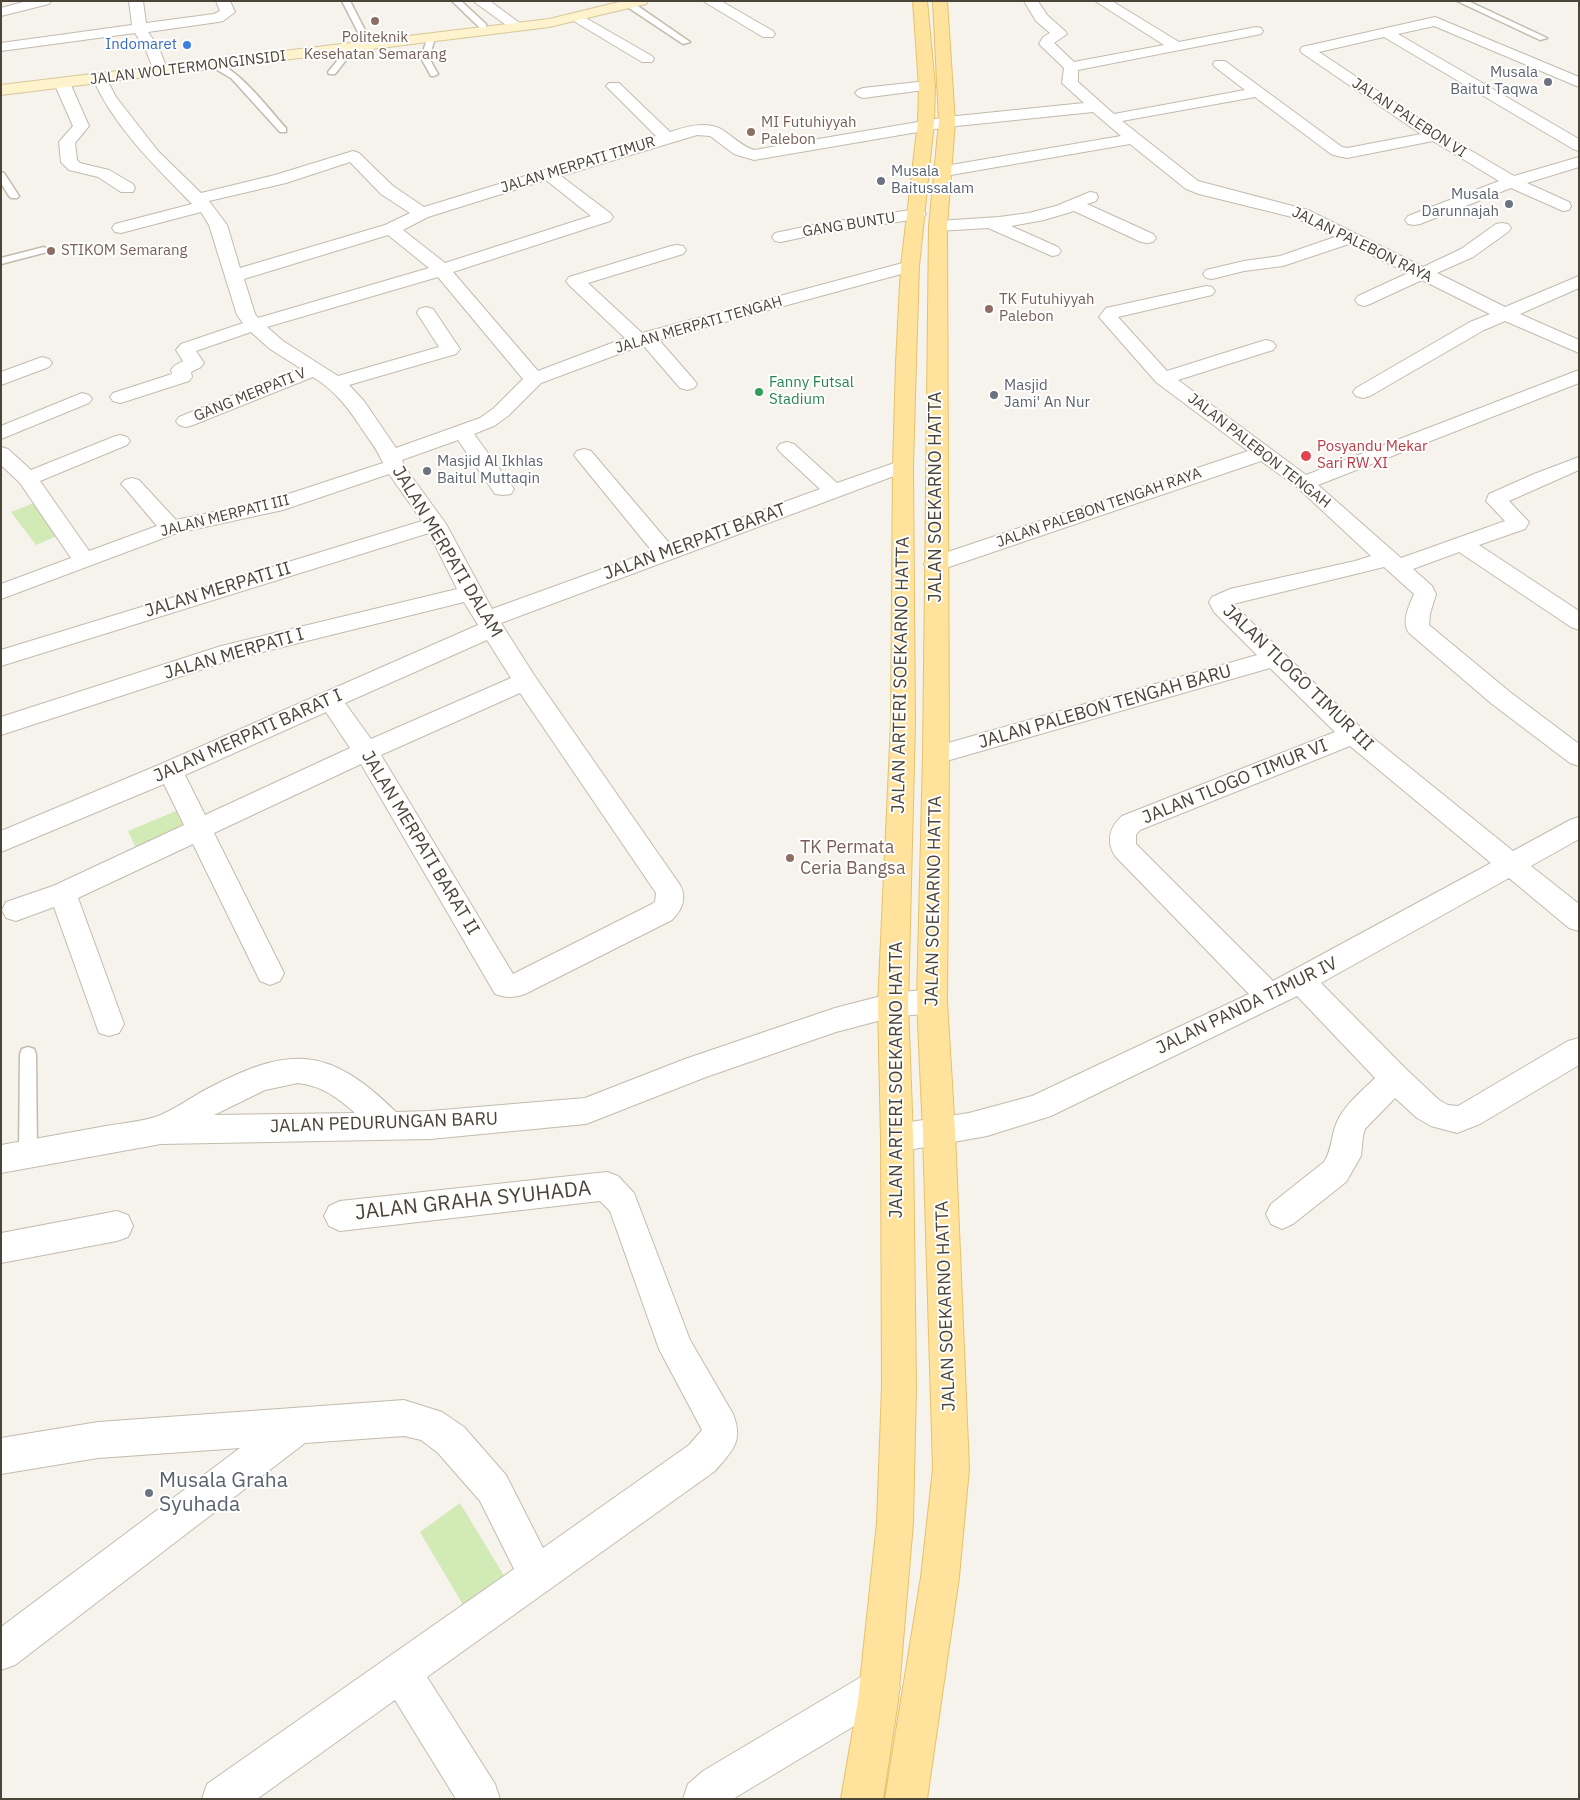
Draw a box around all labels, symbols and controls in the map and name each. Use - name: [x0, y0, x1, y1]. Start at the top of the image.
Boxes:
- marker: Politeknik Kesehatan Semarang: [369, 15, 381, 27]
- place label: Politeknik Kesehatan Semarang: [304, 29, 446, 64]
- place label: Indomaret: [105, 36, 177, 54]
- marker: Indomaret: [181, 39, 193, 51]
- street label: JALAN WOLTERMONGINSIDI: [89, 47, 287, 89]
- place label: Musala Baitut Taqwa: [1450, 64, 1538, 99]
- street label: JALAN PALEBON VI: [1348, 74, 1470, 162]
- marker: Musala Baitut Taqwa: [1542, 76, 1554, 88]
- place label: MI Futuhiyyah Palebon: [761, 114, 857, 149]
- marker: MI Futuhiyyah Palebon: [745, 126, 757, 138]
- street label: JALAN MERPATI TIMUR: [499, 133, 657, 197]
- place label: Musala Baitussalam: [891, 163, 974, 198]
- marker: Musala Baitussalam: [875, 175, 887, 187]
- place label: Musala Darunnajah: [1422, 186, 1499, 221]
- marker: Musala Darunnajah: [1503, 198, 1515, 210]
- street label: JALAN PALEBON RAYA: [1289, 203, 1435, 287]
- street label: GANG BUNTU: [801, 209, 897, 241]
- place label: STIKOM Semarang: [61, 242, 187, 260]
- marker: STIKOM Semarang: [45, 245, 57, 257]
- place label: TK Futuhiyyah Palebon: [999, 291, 1095, 326]
- street label: JALAN MERPATI TENGAH: [613, 293, 785, 357]
- marker: TK Futuhiyyah Palebon: [983, 303, 995, 315]
- street label: GANG MERPATI V: [191, 364, 309, 426]
- place label: Fanny Futsal Stadium: [769, 374, 854, 409]
- place label: Masjid Jami' An Nur: [1004, 377, 1090, 412]
- marker: Fanny Futsal Stadium: [753, 386, 765, 398]
- marker: Masjid Jami' An Nur: [988, 389, 1000, 401]
- street label: JALAN PALEBON TENGAH: [1184, 390, 1334, 512]
- street label: JALAN SOEKARNO HATTA: [925, 392, 947, 602]
- place label: Posyandu Mekar Sari RW XI: [1317, 438, 1428, 473]
- marker: Posyandu Mekar Sari RW XI: [1299, 449, 1313, 463]
- place label: Masjid Al Ikhlas Baitul Muttaqin: [437, 453, 543, 488]
- street label: JALAN MERPATI DALAM: [387, 462, 507, 642]
- street label: JALAN PALEBON TENGAH RAYA: [994, 464, 1204, 552]
- marker: Masjid Al Ikhlas Baitul Muttaqin: [421, 465, 433, 477]
- street label: JALAN MERPATI III: [159, 491, 291, 541]
- street label: JALAN MERPATI BARAT: [601, 499, 789, 585]
- street label: JALAN ARTERI SOEKARNO HATTA: [888, 536, 914, 814]
- street label: JALAN MERPATI II: [142, 558, 294, 622]
- street label: JALAN TLOGO TIMUR III: [1218, 600, 1378, 756]
- street label: JALAN MERPATI I: [162, 624, 306, 684]
- street label: JALAN PALEBON TENGAH BARU: [976, 660, 1234, 754]
- street label: JALAN MERPATI BARAT I: [150, 685, 346, 787]
- street label: JALAN TLOGO TIMUR VI: [1139, 735, 1331, 829]
- street label: JALAN MERPATI BARAT II: [356, 747, 484, 939]
- street label: JALAN SOEKARNO HATTA: [921, 795, 947, 1007]
- place label: TK Permata Ceria Bangsa: [800, 837, 905, 880]
- marker: TK Permata Ceria Bangsa: [784, 852, 796, 864]
- street label: JALAN ARTERI SOEKARNO HATTA: [886, 941, 908, 1219]
- street label: JALAN PANDA TIMUR IV: [1153, 953, 1341, 1059]
- street label: JALAN PEDURUNGAN BARU: [270, 1108, 498, 1138]
- street label: JALAN GRAHA SYUHADA: [354, 1176, 592, 1226]
- street label: JALAN SOEKARNO HATTA: [932, 1200, 960, 1412]
- place label: Musala Graha Syuhada: [159, 1468, 288, 1518]
- marker: Musala Graha Syuhada: [143, 1487, 155, 1499]

